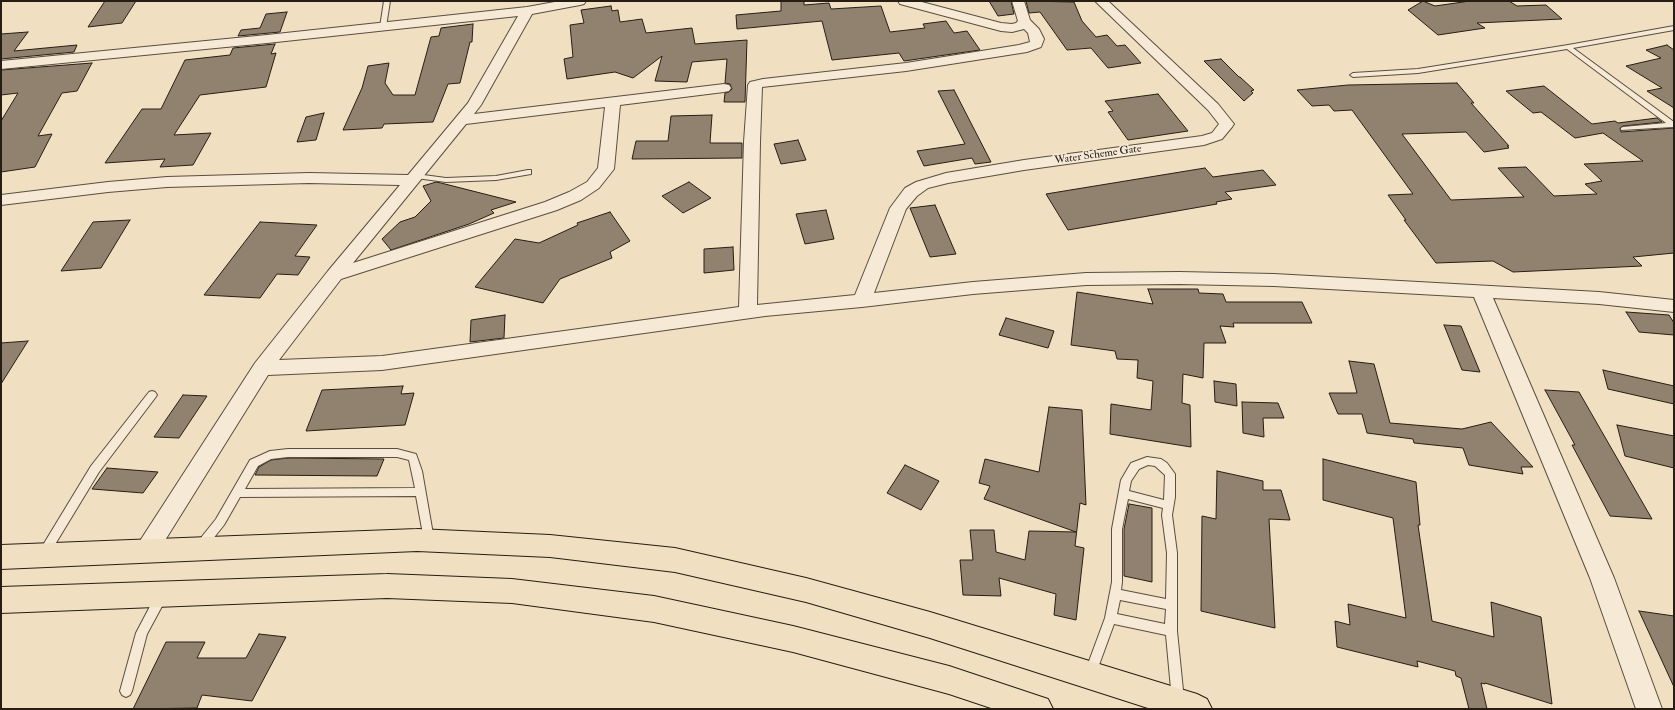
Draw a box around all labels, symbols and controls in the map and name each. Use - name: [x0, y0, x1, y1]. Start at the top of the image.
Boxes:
- street label: Water Scheme Gate: [1054, 142, 1142, 168]

